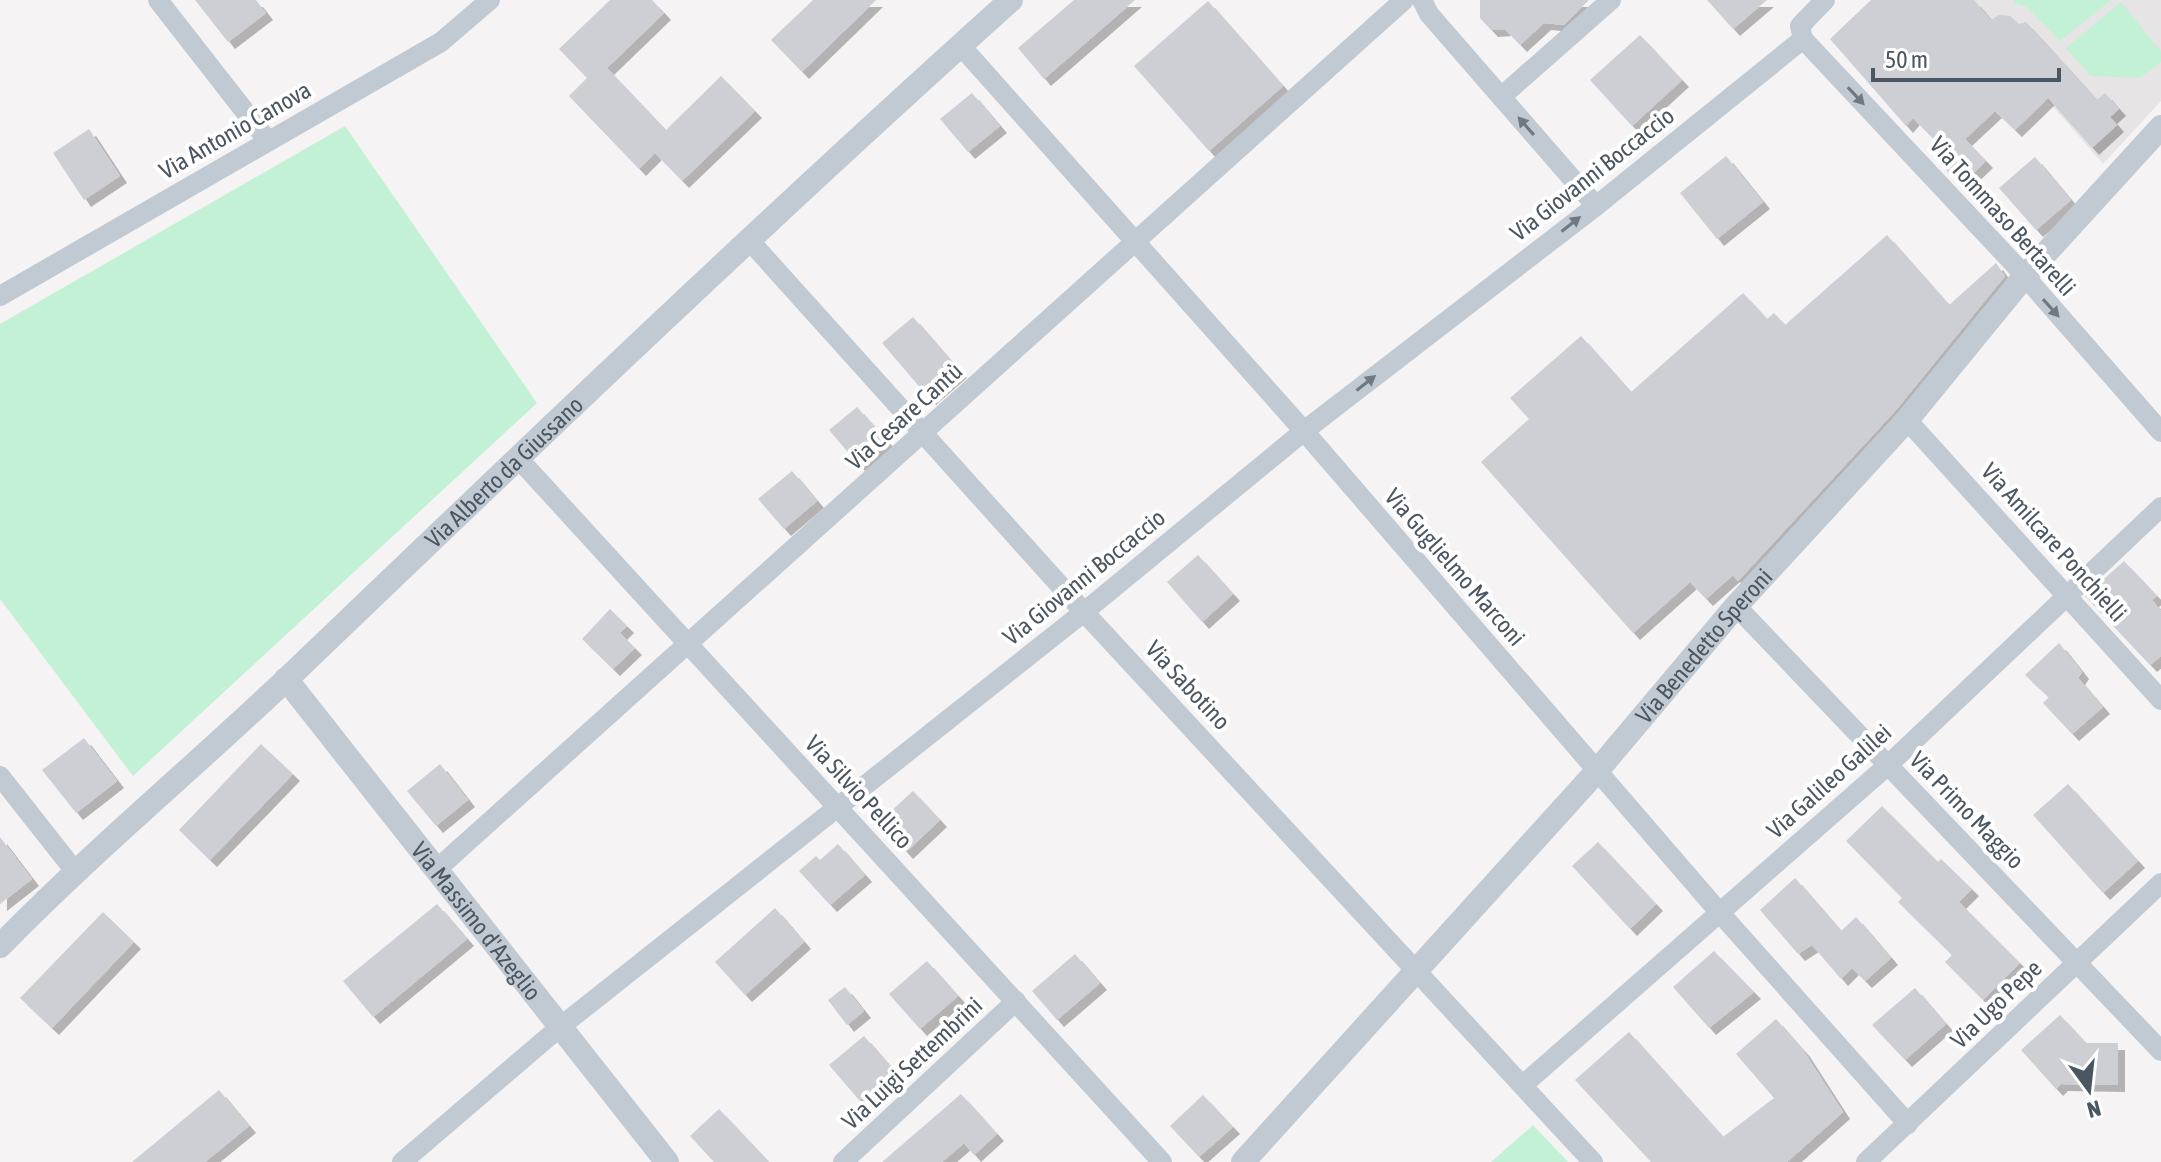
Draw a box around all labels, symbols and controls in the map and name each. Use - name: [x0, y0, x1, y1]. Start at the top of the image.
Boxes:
- scale bar: [1873, 32, 2059, 82]
- text: 50 m: [1885, 46, 1928, 73]
- street label: Via Antonio Canova: [155, 76, 315, 184]
- one-way arrow: [1847, 86, 1865, 105]
- street label: Via Giovanni Boccaccio: [1505, 102, 1679, 246]
- one-way arrow: [1518, 116, 1535, 136]
- street label: Via Tommaso Bertarelli: [1925, 131, 2081, 301]
- one-way arrow: [1561, 217, 1582, 233]
- one-way arrow: [2042, 297, 2059, 317]
- street label: Via Cesare Cantù: [841, 357, 967, 475]
- one-way arrow: [1355, 375, 1376, 391]
- street label: Via Alberto da Giussano: [419, 391, 588, 553]
- street label: Via Amilcare Ponchielli: [1976, 457, 2132, 627]
- street label: Via Guglielmo Marconi: [1380, 483, 1530, 651]
- street label: Via Giovanni Boccaccio: [998, 504, 1170, 650]
- street label: Via Benedetto Speroni: [1630, 563, 1777, 728]
- street label: Via Sabotino: [1140, 635, 1236, 735]
- street label: Via Galileo Galilei: [1762, 718, 1896, 844]
- street label: Via Silvio Pellico: [800, 730, 918, 854]
- street label: Via Primo Maggio: [1904, 746, 2030, 874]
- street label: Via Massimo d'Azeglio: [406, 837, 547, 1005]
- street label: Via Ugo Pepe: [1945, 954, 2047, 1054]
- street label: Via Luigi Settembrini: [837, 991, 987, 1135]
- north arrow: [2049, 1050, 2129, 1130]
- text: N: [2085, 1095, 2104, 1124]

